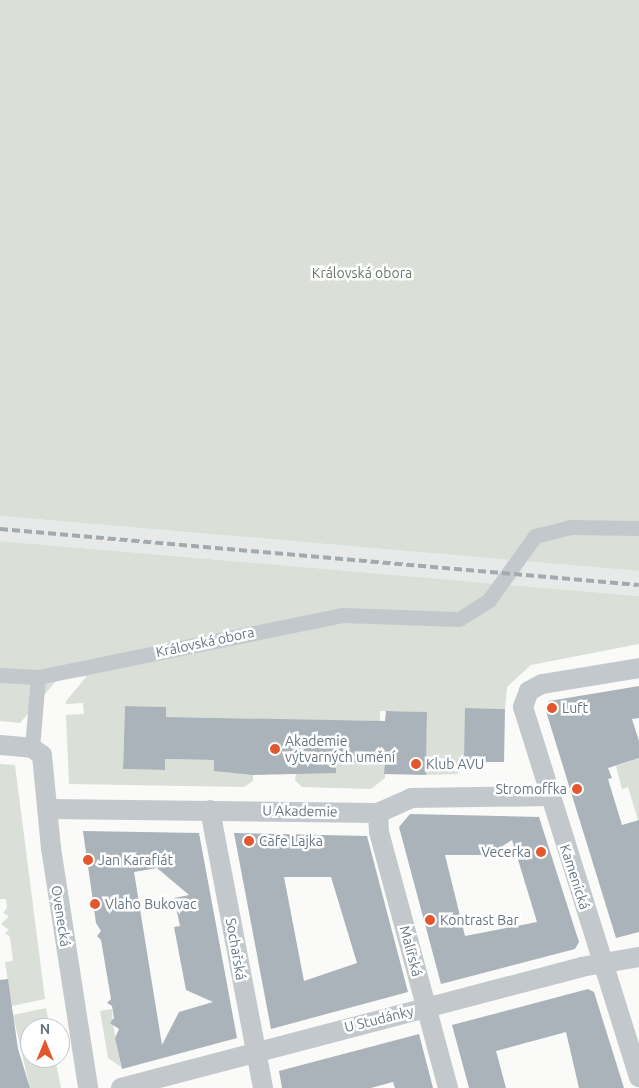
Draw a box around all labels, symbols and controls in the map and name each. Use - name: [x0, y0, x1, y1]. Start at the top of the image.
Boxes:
- park label: Královská obora: [312, 265, 412, 281]
- street label: Královská obora: [154, 623, 256, 661]
- place label: Luft: [562, 700, 588, 716]
- marker: Luft: [546, 702, 558, 714]
- place label: Akademie výtvarných umění: [285, 733, 395, 766]
- marker: Akademie výtvarných umění: [269, 743, 281, 755]
- place label: Klub AVU: [426, 756, 484, 772]
- marker: Klub AVU: [410, 758, 422, 770]
- place label: Stromoffka: [495, 781, 567, 797]
- marker: Stromoffka: [571, 783, 583, 795]
- street label: U Akademie: [262, 802, 338, 820]
- place label: Cafe Lajka: [259, 833, 323, 849]
- marker: Cafe Lajka: [243, 835, 255, 847]
- street label: Kamenická: [557, 842, 593, 912]
- place label: Vecerka: [481, 844, 531, 860]
- marker: Vecerka: [535, 846, 547, 858]
- place label: Jan Karafiát: [98, 852, 173, 868]
- marker: Jan Karafiát: [82, 854, 94, 866]
- street label: Ovenecká: [48, 884, 74, 948]
- place label: Vlaho Bukovac: [105, 896, 197, 912]
- marker: Vlaho Bukovac: [89, 898, 101, 910]
- place label: Kontrast Bar: [440, 912, 519, 928]
- marker: Kontrast Bar: [424, 914, 436, 926]
- street label: Sochařská: [222, 917, 250, 981]
- street label: Malířská: [396, 924, 426, 978]
- street label: U Studánky: [343, 1002, 415, 1036]
- north arrow: [20, 1018, 70, 1068]
- text: N: [40, 1021, 50, 1037]

